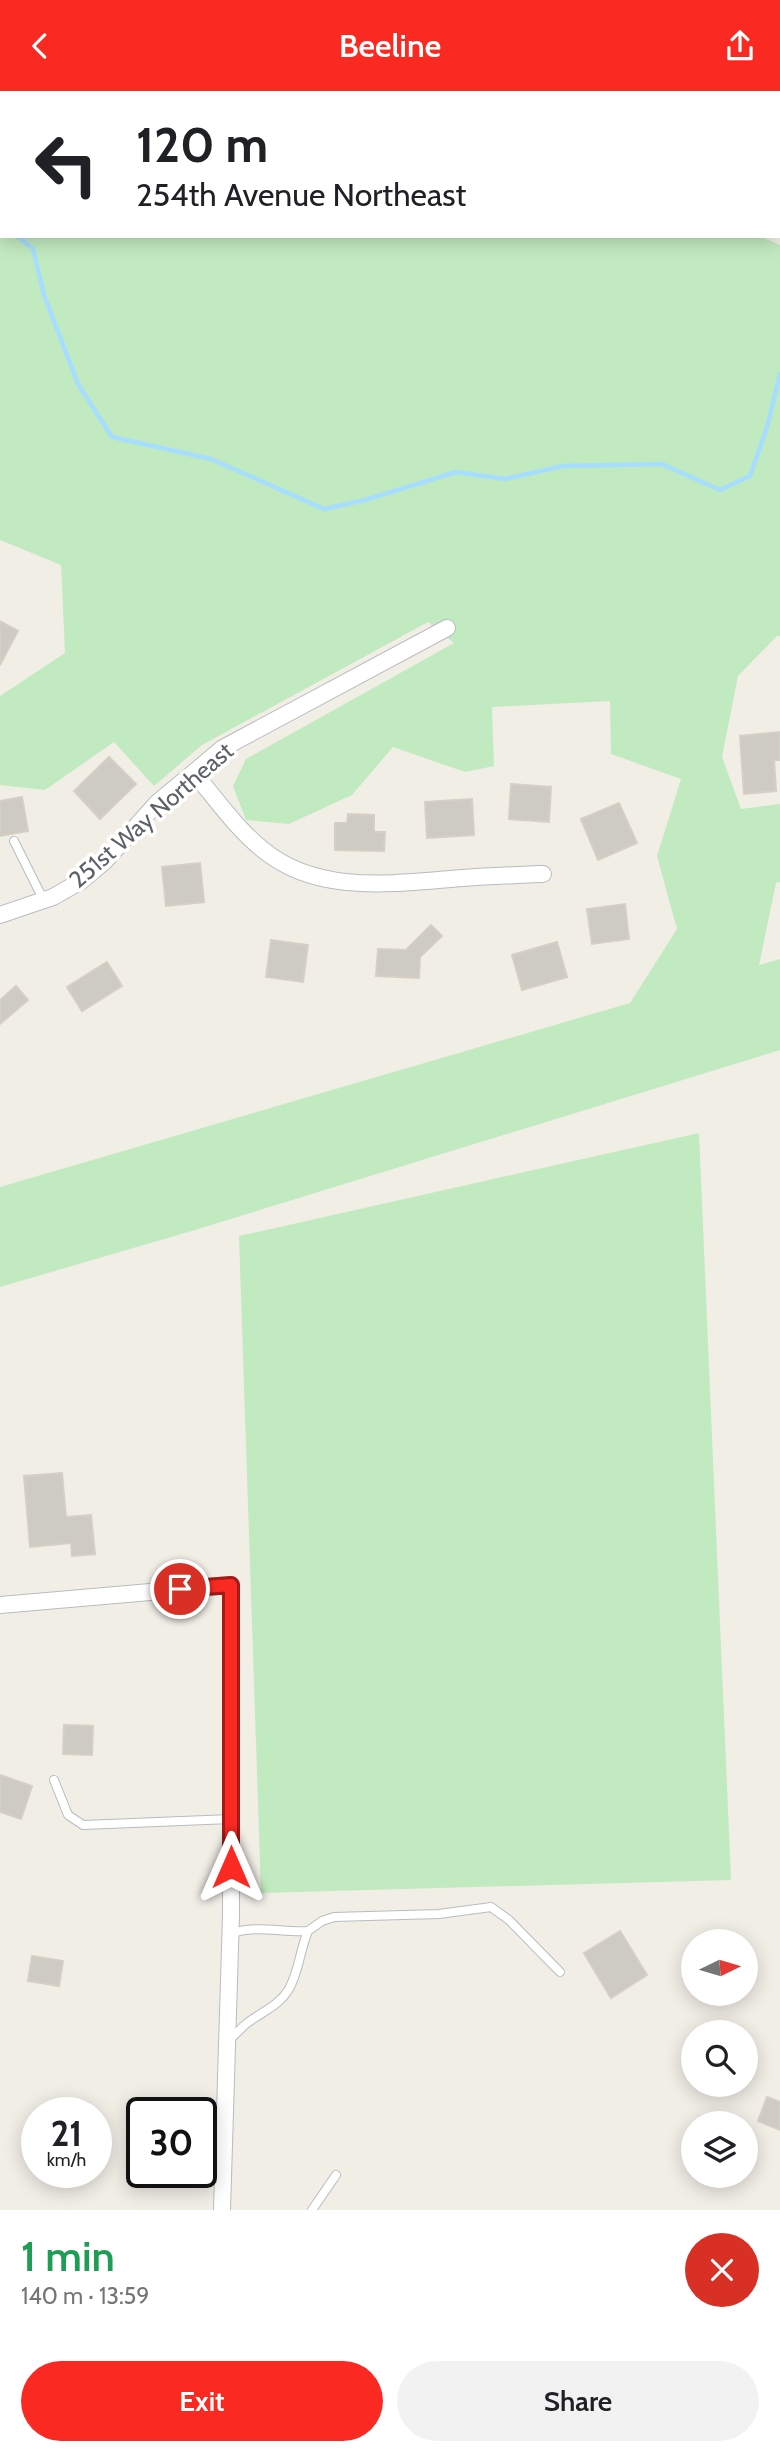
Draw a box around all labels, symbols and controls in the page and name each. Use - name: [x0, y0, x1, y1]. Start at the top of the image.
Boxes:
- text: Beeline: [339, 26, 441, 65]
- icon: back: [21, 27, 59, 65]
- icon: share: [721, 27, 759, 65]
- text: 120 m: [136, 115, 268, 174]
- icon: left: [21, 119, 112, 210]
- text: 254th Avenue Northeast: [136, 175, 466, 214]
- street label: 251st Way Northeast: [63, 736, 239, 894]
- pin: [150, 1559, 210, 1619]
- icon: arrive: [161, 1570, 199, 1608]
- position arrow: [194, 1830, 268, 1904]
- north arrow: [681, 1929, 758, 2005]
- map controls: [681, 1929, 758, 2188]
- button: search: [681, 2020, 758, 2097]
- speed limit sign: 30: [126, 2097, 217, 2188]
- button: layers: [681, 2111, 758, 2188]
- text: 21: [51, 2112, 82, 2155]
- text: km/h: [47, 2149, 86, 2171]
- text: 1 min: [21, 2230, 115, 2282]
- button: close: [685, 2233, 759, 2307]
- text: 140 m · 13:59: [21, 2282, 149, 2310]
- button: Exit: [21, 2361, 383, 2441]
- button: Share: [397, 2361, 759, 2441]

